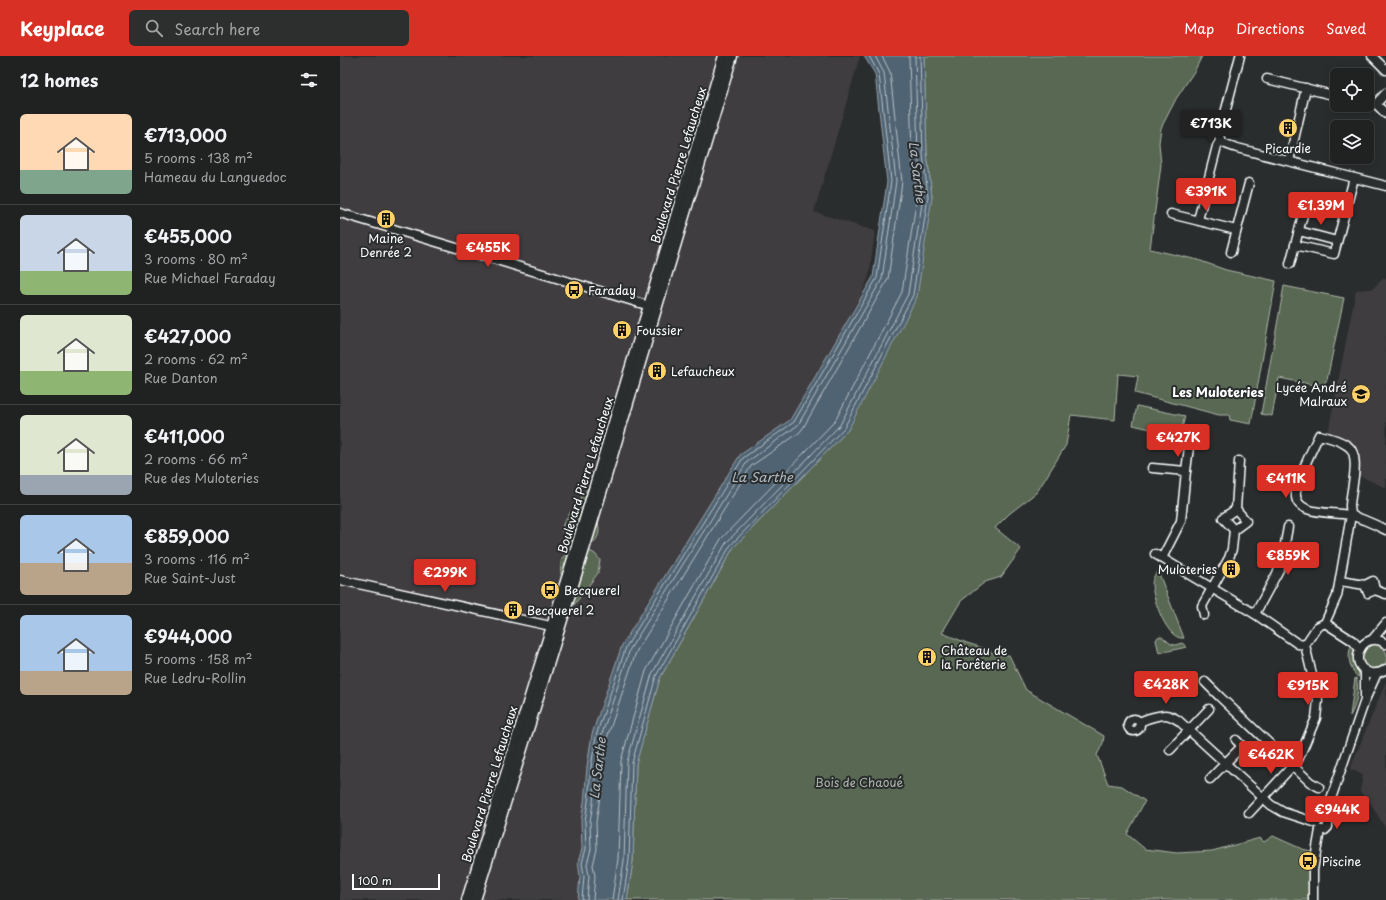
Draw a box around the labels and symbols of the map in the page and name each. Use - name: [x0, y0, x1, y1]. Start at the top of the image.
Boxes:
- street label: Boulevard Pierre Lefaucheux: [646, 85, 710, 245]
- pin: €713K: [1183, 110, 1239, 144]
- building icon: Picardie: [1277, 117, 1299, 139]
- place label: Picardie: [1265, 139, 1311, 157]
- water label: La Sarthe: [905, 140, 931, 205]
- pin: €391K: [1178, 178, 1234, 212]
- pin: €1.39M: [1288, 192, 1354, 226]
- building icon: Maine Denrée 2: [375, 208, 397, 230]
- place label: Maine Denrée 2: [360, 229, 412, 261]
- pin: €455K: [460, 234, 516, 268]
- bus stop icon: Faraday: [563, 279, 585, 301]
- place label: Faraday: [588, 281, 636, 299]
- building icon: Foussier: [611, 319, 633, 341]
- place label: Foussier: [636, 321, 683, 339]
- building icon: Lefaucheux: [646, 360, 668, 382]
- place label: Lefaucheux: [671, 362, 735, 380]
- place label: Lycée André Malraux: [1276, 378, 1347, 410]
- district label: Les Muloteries: [1172, 382, 1264, 401]
- school or university icon: Lycée André Malraux: [1350, 383, 1372, 405]
- street label: Boulevard Pierre Lefaucheux: [553, 395, 617, 555]
- pin: €427K: [1150, 424, 1206, 458]
- pin: €411K: [1258, 465, 1314, 499]
- water label: La Sarthe: [731, 467, 794, 486]
- pin: €859K: [1260, 542, 1316, 576]
- building icon: Muloteries: [1220, 558, 1242, 580]
- pin: €299K: [417, 559, 473, 593]
- place label: Muloteries: [1158, 560, 1218, 578]
- bus stop icon: Becquerel: [539, 579, 561, 601]
- place label: Becquerel: [564, 581, 620, 599]
- building icon: Becquerel 2: [502, 599, 524, 621]
- place label: Becquerel 2: [527, 601, 594, 619]
- place label: Château de la Forêterie: [941, 641, 1008, 673]
- building icon: Château de la Forêterie: [916, 646, 938, 668]
- pin: €428K: [1138, 671, 1194, 705]
- pin: €915K: [1280, 672, 1336, 706]
- street label: Boulevard Pierre Lefaucheux: [457, 704, 521, 864]
- water label: La Sarthe: [584, 735, 610, 800]
- pin: €462K: [1243, 741, 1299, 775]
- park label: Bois de Chaoué: [815, 773, 903, 791]
- pin: €944K: [1309, 796, 1365, 830]
- bus stop icon: Piscine: [1297, 850, 1319, 872]
- place label: Piscine: [1322, 852, 1362, 870]
- scale bar: [352, 872, 440, 891]

